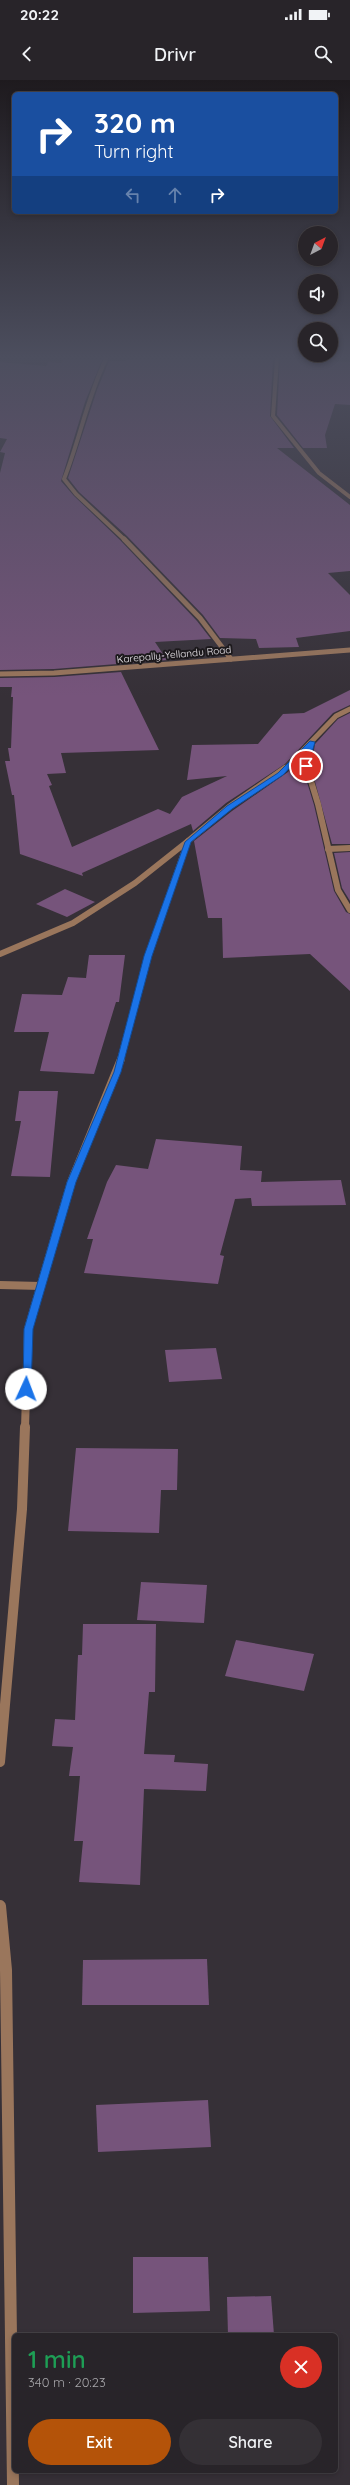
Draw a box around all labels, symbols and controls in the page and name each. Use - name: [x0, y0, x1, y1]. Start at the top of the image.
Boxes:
- text: 20:22: [20, 5, 59, 24]
- icon: back: [16, 43, 38, 65]
- text: Drivr: [154, 43, 196, 66]
- icon: search: [312, 43, 334, 65]
- text: 320 m: [94, 105, 176, 140]
- icon: right: [28, 108, 80, 160]
- text: Turn right: [94, 140, 174, 163]
- icon: left: [122, 184, 144, 206]
- icon: ahead: [164, 184, 186, 206]
- icon: right: [206, 184, 228, 206]
- north arrow: [298, 226, 338, 266]
- map controls: [298, 226, 338, 362]
- button: sound: [298, 274, 338, 314]
- button: search: [298, 322, 338, 362]
- street label: Karepally-Yellandu Road: [116, 643, 232, 666]
- pin: [289, 749, 323, 783]
- icon: arrive: [295, 755, 317, 777]
- position arrow: [5, 1368, 47, 1410]
- text: 1 min: [28, 2344, 86, 2374]
- button: close: [280, 2346, 322, 2388]
- text: 340 m · 20:23: [28, 2374, 106, 2390]
- button: Exit: [28, 2419, 171, 2465]
- button: Share: [179, 2419, 322, 2465]

